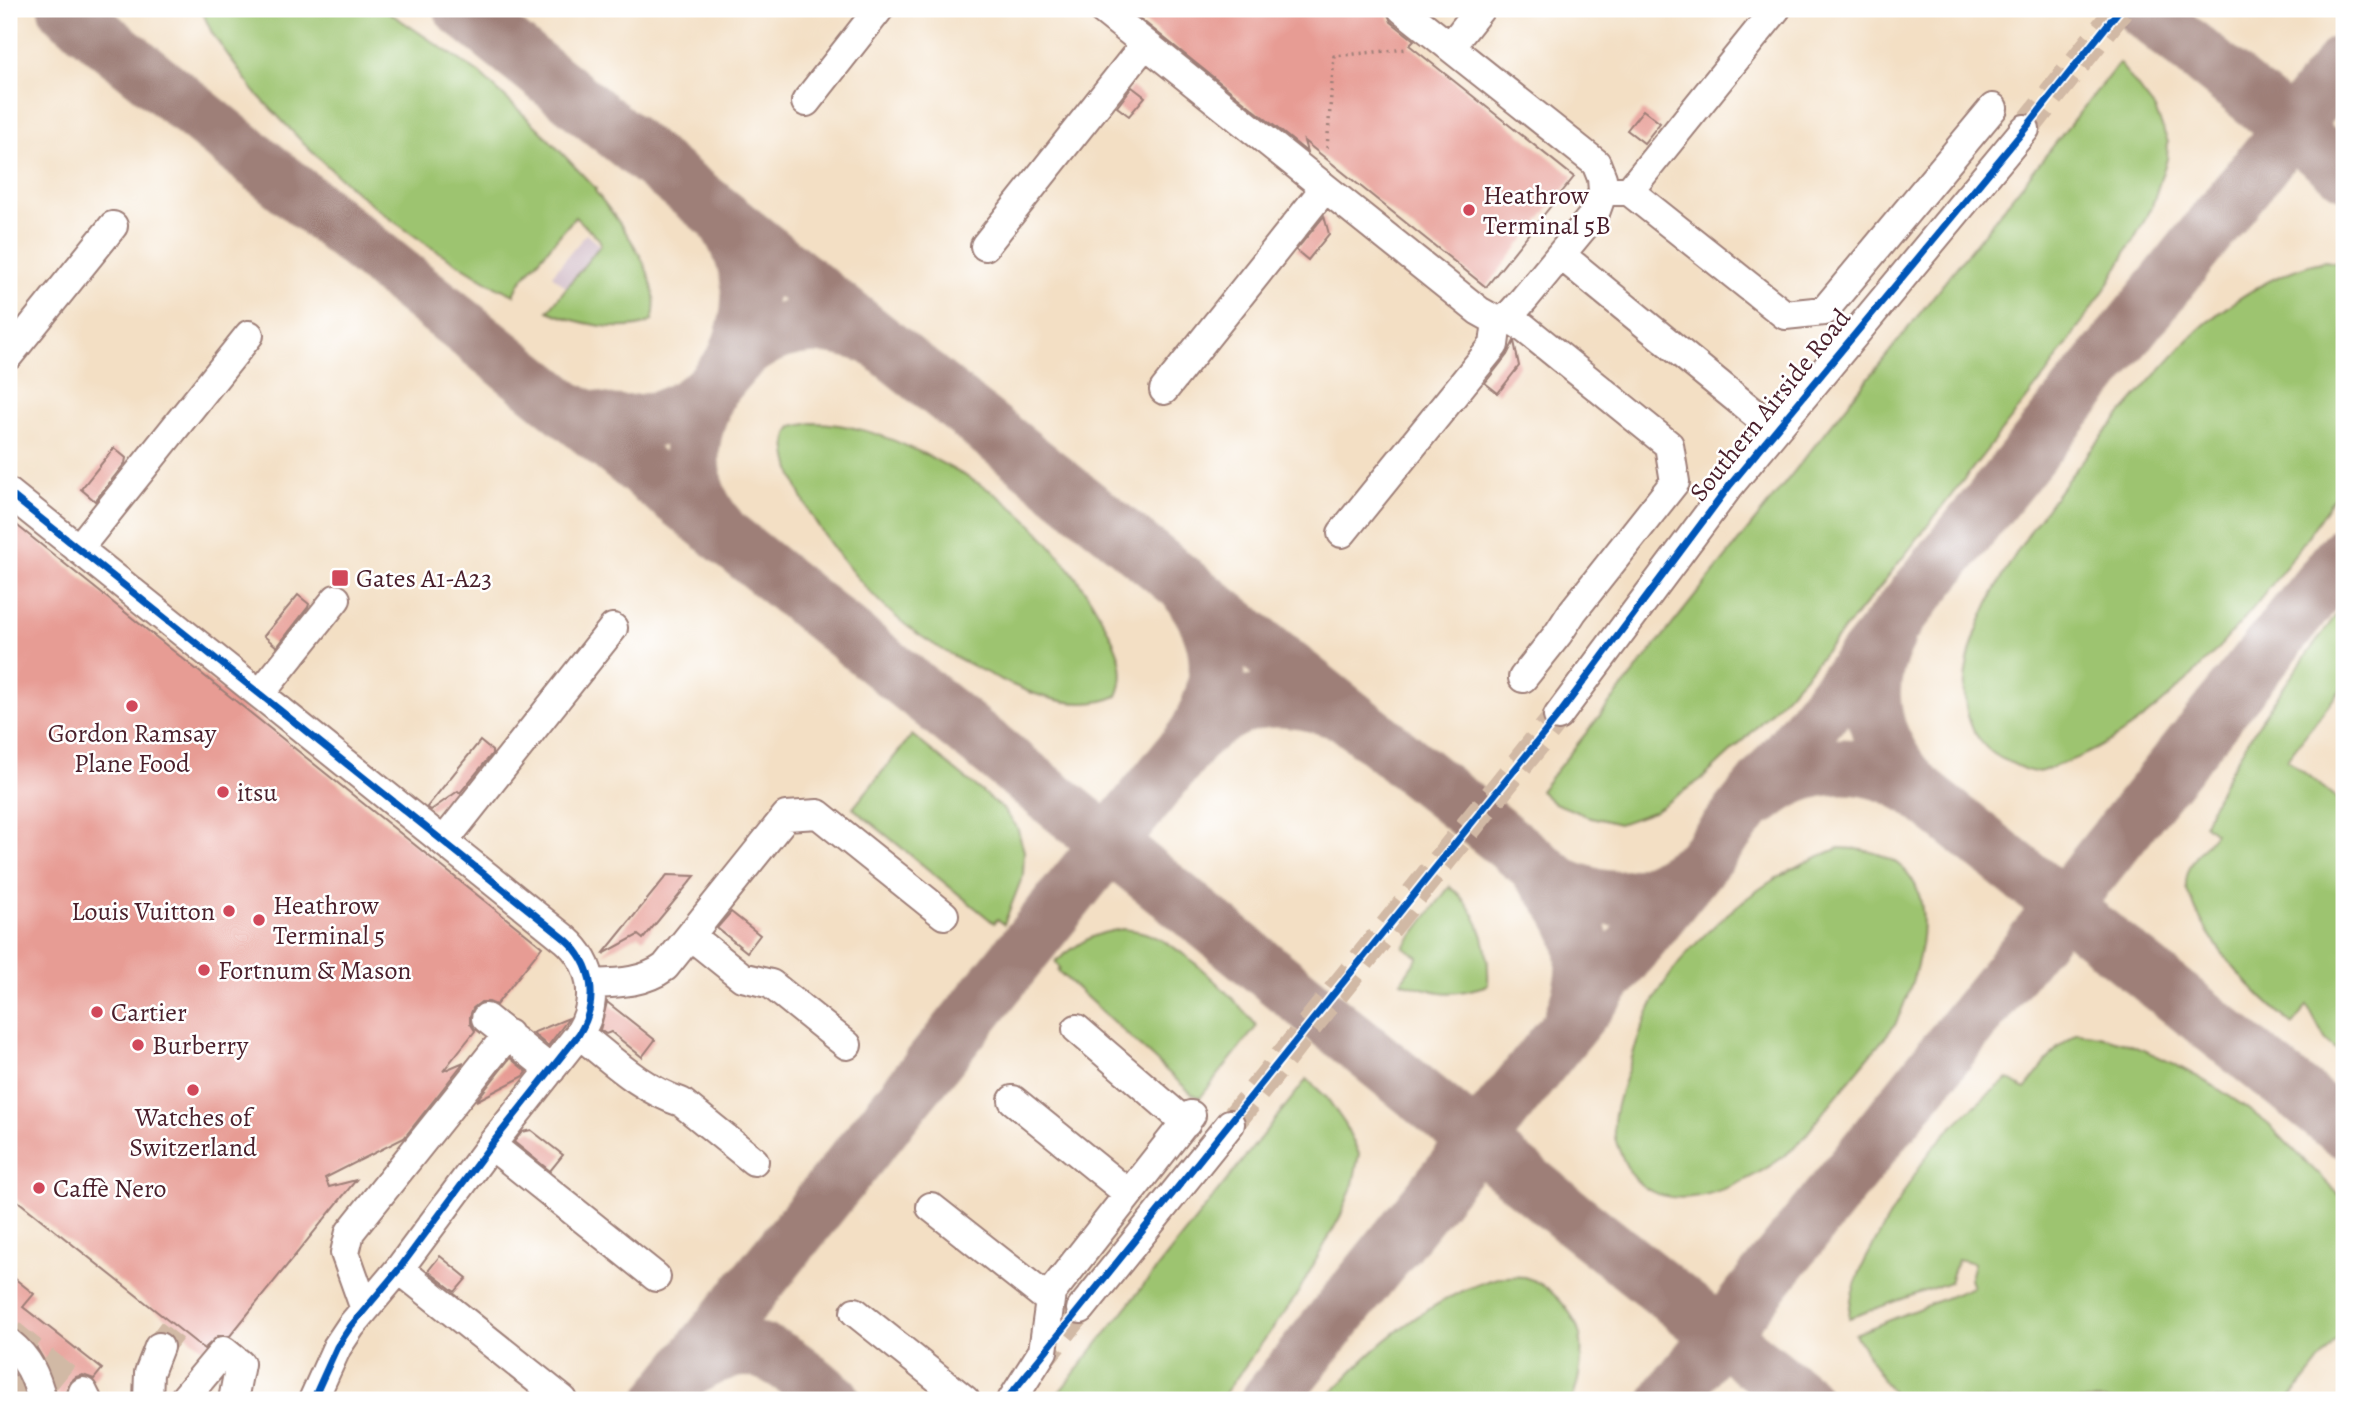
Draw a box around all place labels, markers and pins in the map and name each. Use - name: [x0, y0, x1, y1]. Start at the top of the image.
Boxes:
- place label: Heathrow Terminal 5B: [1483, 178, 1611, 243]
- marker: Heathrow Terminal 5B: [1461, 202, 1477, 218]
- place label: Gates A1-A23: [356, 561, 492, 596]
- marker: Gates A1-A23: [330, 568, 350, 588]
- marker: Gordon Ramsay Plane Food: [124, 698, 140, 714]
- place label: Gordon Ramsay Plane Food: [48, 716, 217, 781]
- place label: itsu: [237, 775, 278, 810]
- marker: itsu: [215, 784, 231, 800]
- place label: Heathrow Terminal 5: [273, 888, 385, 953]
- place label: Louis Vuitton: [71, 894, 215, 929]
- marker: Louis Vuitton: [221, 903, 237, 919]
- marker: Heathrow Terminal 5: [251, 912, 267, 928]
- place label: Fortnum & Mason: [218, 953, 412, 988]
- marker: Fortnum & Mason: [196, 962, 212, 978]
- place label: Cartier: [111, 995, 187, 1030]
- marker: Cartier: [89, 1004, 105, 1020]
- place label: Burberry: [152, 1028, 249, 1063]
- marker: Burberry: [130, 1037, 146, 1053]
- marker: Watches of Switzerland: [185, 1082, 201, 1098]
- place label: Watches of Switzerland: [129, 1100, 257, 1165]
- place label: Caffè Nero: [53, 1171, 167, 1206]
- marker: Caffè Nero: [31, 1180, 47, 1196]

